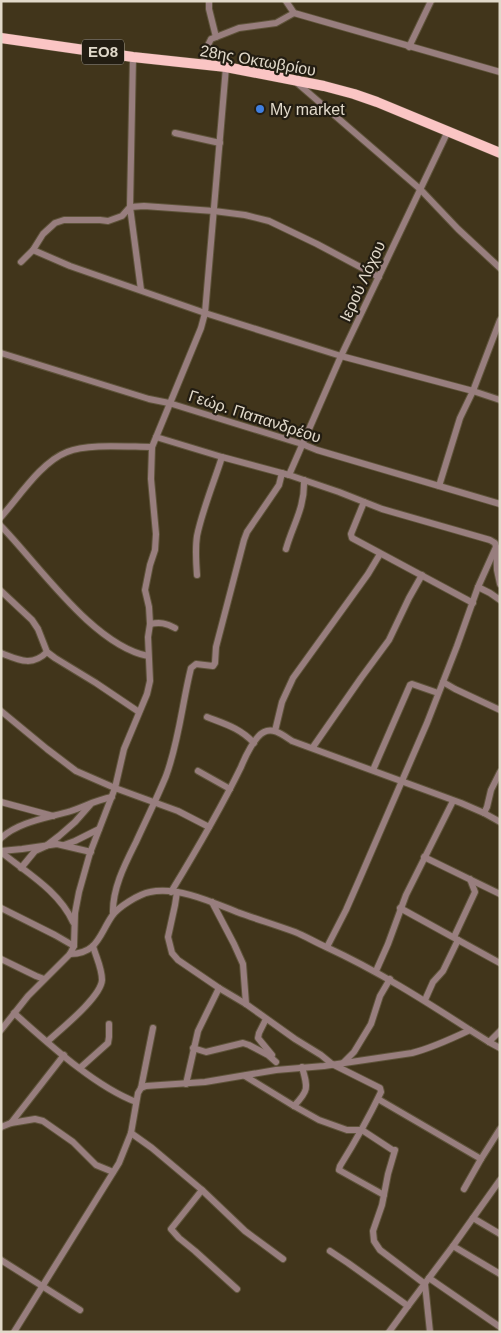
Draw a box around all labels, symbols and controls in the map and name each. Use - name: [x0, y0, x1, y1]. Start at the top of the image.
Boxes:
- road number: ΕΟ8: [82, 40, 124, 64]
- street label: 28ης Οκτωβρίου: [199, 42, 317, 79]
- place label: My market: [270, 101, 345, 118]
- marker: My market: [254, 103, 266, 115]
- street label: Ιερού Λόχου: [336, 238, 388, 324]
- street label: Γεώρ. Παπανδρέου: [187, 387, 323, 446]

